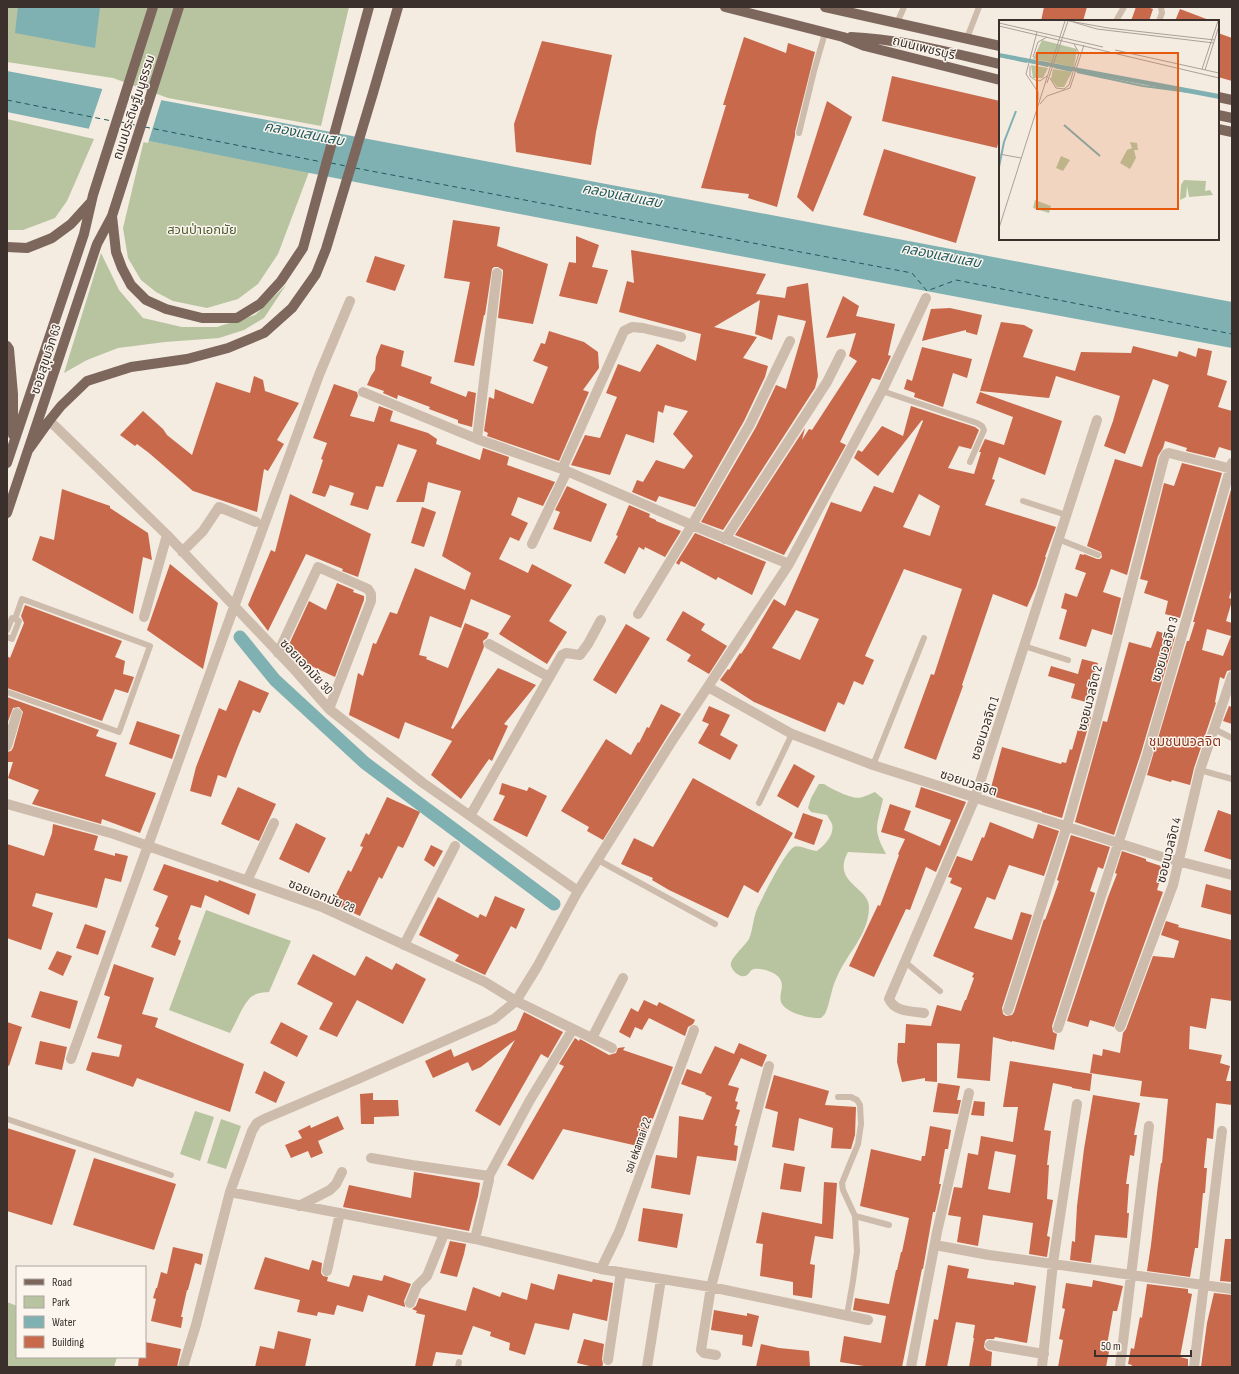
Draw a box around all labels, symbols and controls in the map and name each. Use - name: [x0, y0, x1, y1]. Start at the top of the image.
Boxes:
- inset map: [999, 20, 1219, 240]
- street label: ถนนเพชรบุรี: [891, 32, 957, 63]
- street label: ถนนประดิษฐ์มนูธรรม: [109, 53, 158, 162]
- water label: คลองแสนแสบ: [263, 117, 347, 150]
- water label: คลองแสนแสบ: [581, 179, 665, 212]
- park label: สวนป่าเอกมัย: [167, 222, 237, 238]
- water label: คลองแสนแสบ: [900, 239, 984, 272]
- street label: ซอยสุขุมวิท 63: [27, 322, 65, 396]
- street label: ซอยนวลจิต 3: [1148, 615, 1182, 684]
- street label: ซอยเอกมัย 30: [276, 635, 336, 698]
- street label: ซอยนวลจิต 2: [1074, 664, 1106, 733]
- street label: ซอยนวลจิต 1: [967, 694, 1003, 762]
- district label: ชุมชนนวลจิต: [1149, 733, 1221, 750]
- street label: ซอยนวลจิต: [938, 766, 999, 800]
- street label: ซอยนวลจิต 4: [1153, 815, 1185, 885]
- street label: ซอยเอกมัย 28: [286, 875, 357, 917]
- street label: soi ekamai 22: [620, 1115, 655, 1175]
- legend: [16, 1266, 146, 1358]
- text: Road: [52, 1275, 72, 1290]
- text: Park: [52, 1295, 70, 1310]
- text: Water: [52, 1315, 76, 1330]
- scale bar: [1095, 1332, 1191, 1358]
- text: Building: [52, 1335, 84, 1350]
- text: 50 m: [1101, 1339, 1121, 1354]

